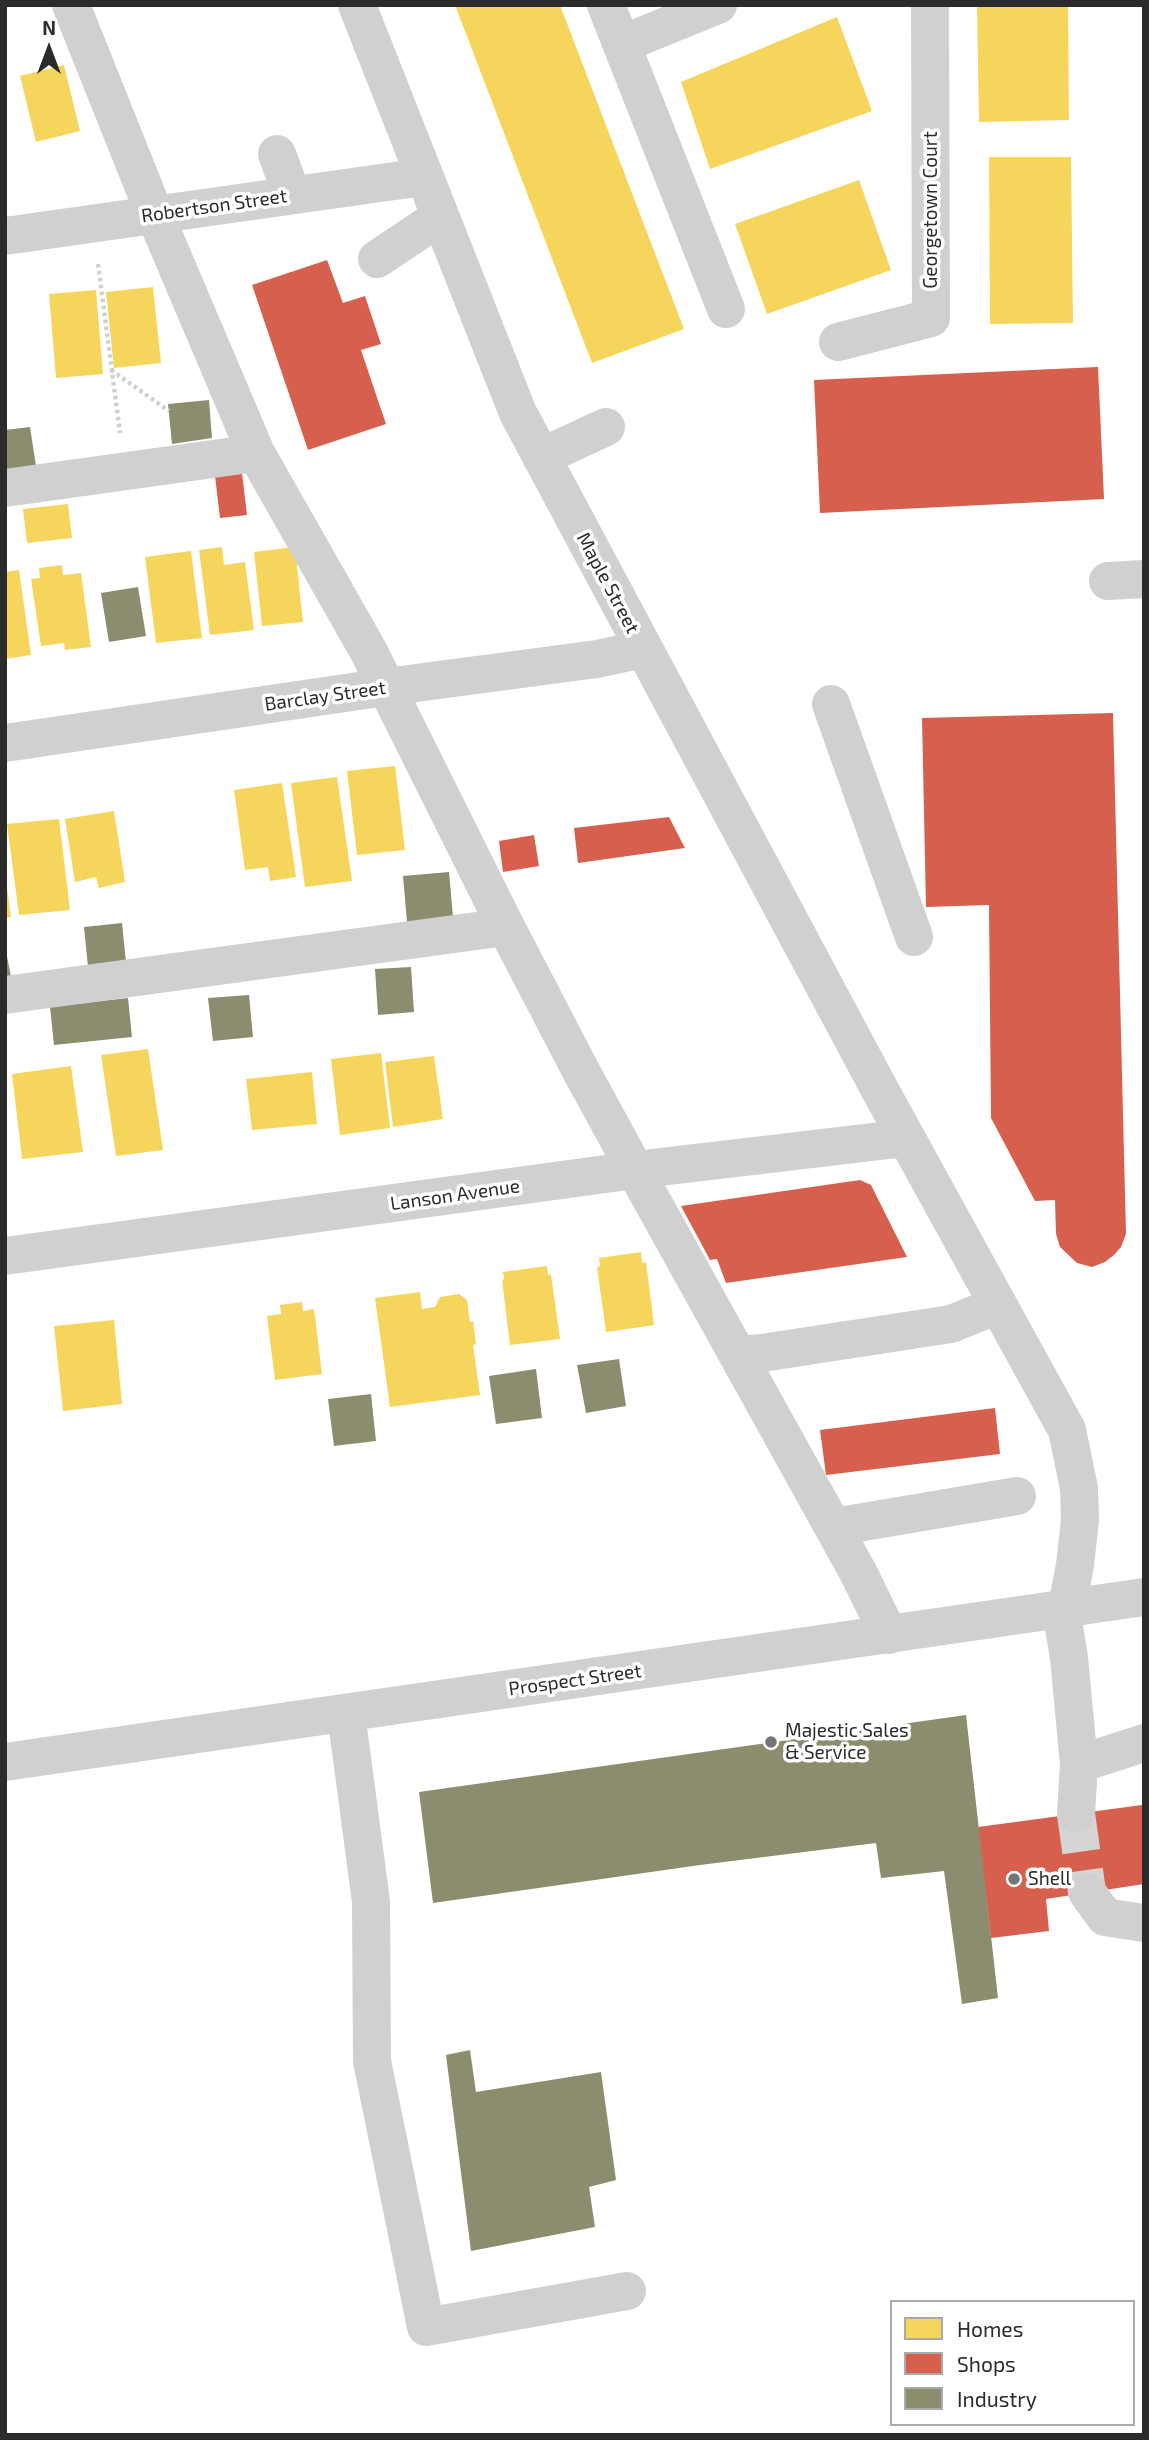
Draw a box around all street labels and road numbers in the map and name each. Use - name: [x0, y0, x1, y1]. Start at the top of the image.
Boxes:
- street label: Georgetown Court: [920, 131, 942, 289]
- street label: Robertson Street: [140, 184, 288, 228]
- street label: Maple Street: [572, 529, 644, 637]
- street label: Barclay Street: [263, 676, 387, 716]
- street label: Lanson Avenue: [389, 1175, 521, 1215]
- street label: Prospect Street: [507, 1659, 643, 1701]

